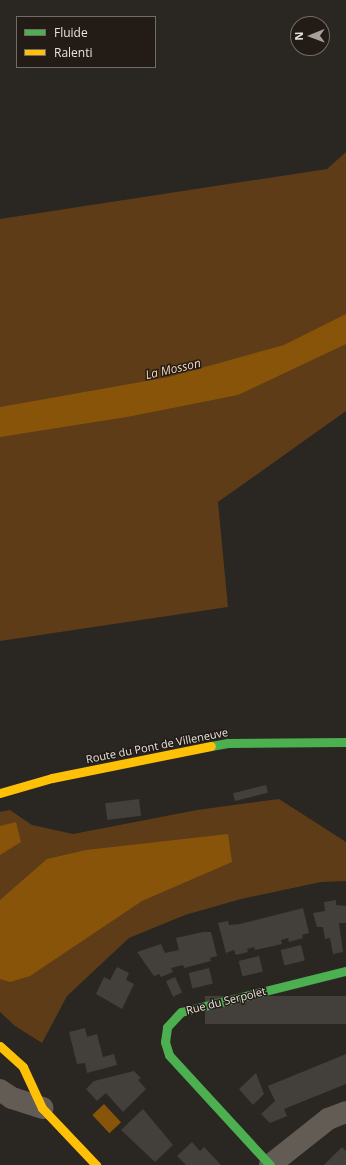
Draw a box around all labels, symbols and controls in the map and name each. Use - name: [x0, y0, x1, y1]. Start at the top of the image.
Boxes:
- legend: [16, 16, 156, 68]
- north arrow: [290, 16, 330, 56]
- text: Fluide: [54, 24, 88, 41]
- text: N: [291, 32, 306, 41]
- text: Ralenti: [54, 44, 93, 61]
- water label: La Mosson: [144, 356, 202, 382]
- street label: Route du Pont de Villeneuve: [85, 726, 229, 766]
- street label: Rue du Serpolet: [185, 985, 267, 1017]

